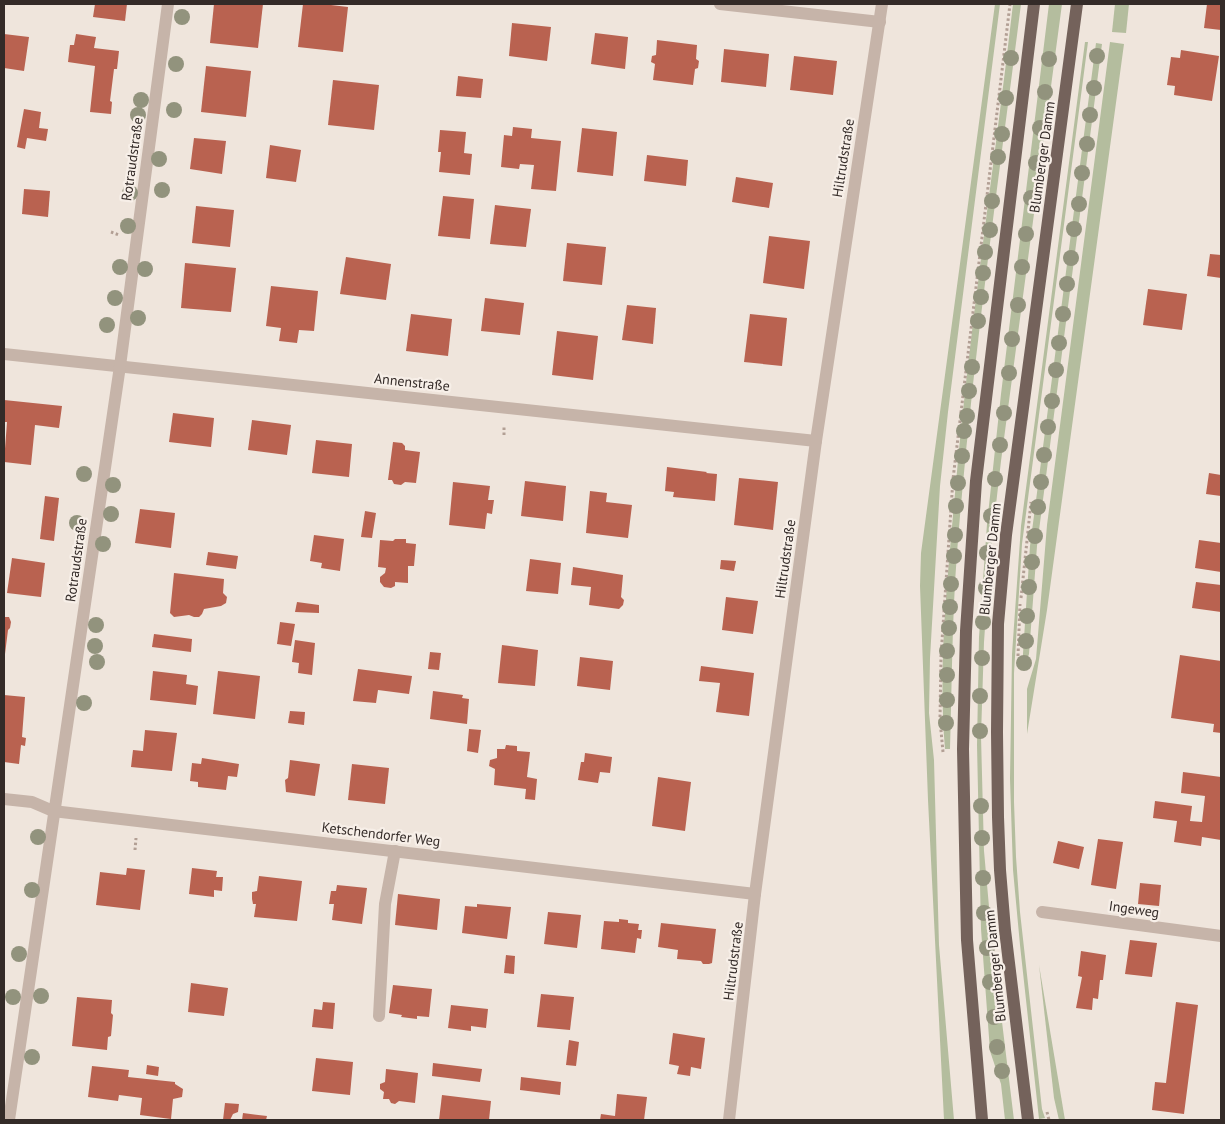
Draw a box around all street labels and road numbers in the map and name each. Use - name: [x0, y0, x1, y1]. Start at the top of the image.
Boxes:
- street label: Blumberger Damm: [1025, 100, 1059, 214]
- street label: Rotraudstraße: [117, 116, 147, 202]
- street label: Hiltrudstraße: [828, 117, 858, 199]
- street label: Annenstraße: [373, 369, 451, 395]
- street label: Blumberger Damm: [975, 502, 1005, 616]
- street label: Rotraudstraße: [61, 517, 91, 603]
- street label: Hiltrudstraße: [771, 518, 799, 600]
- street label: Ketschendorfer Weg: [321, 818, 441, 850]
- street label: Ingeweg: [1108, 897, 1160, 921]
- street label: Blumberger Damm: [980, 909, 1010, 1023]
- street label: Hiltrudstraße: [719, 920, 747, 1002]

